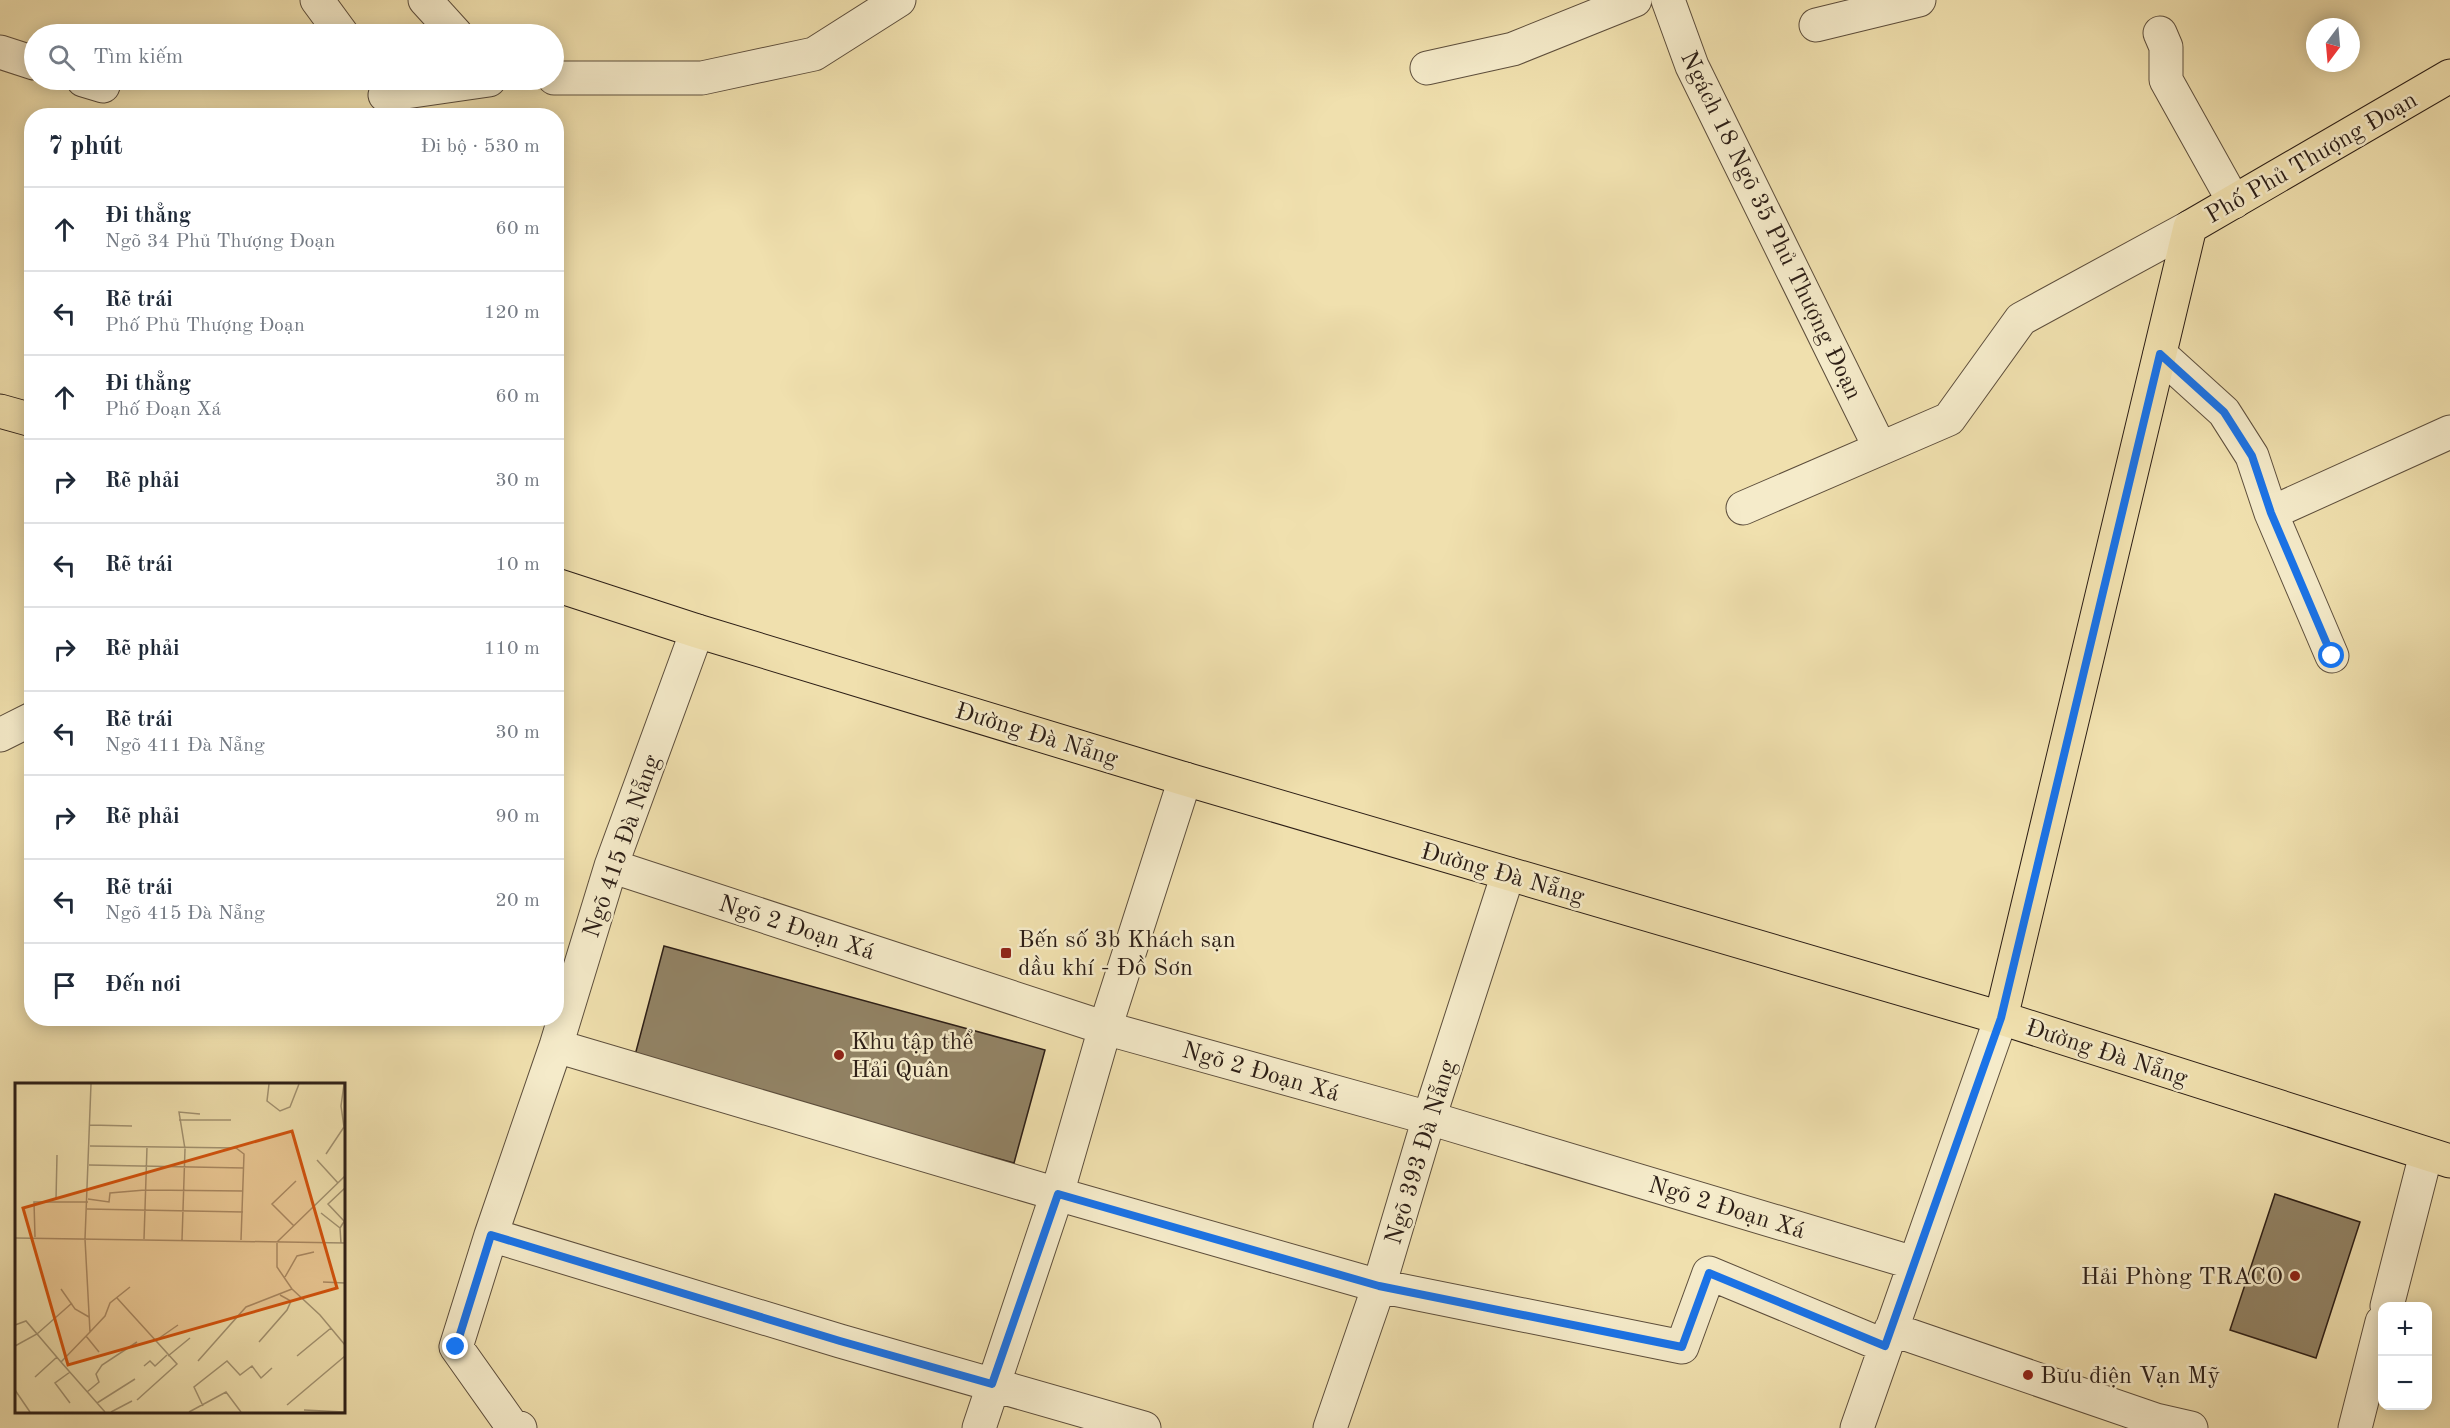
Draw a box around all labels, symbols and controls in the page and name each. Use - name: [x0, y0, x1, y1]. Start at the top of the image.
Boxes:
- north arrow: [2306, 18, 2360, 72]
- search box: [24, 24, 564, 90]
- icon: search: [45, 41, 78, 74]
- text: Tìm kiếm: [93, 46, 183, 68]
- street label: Ngách 18 Ngõ 35 Phủ Thượng Đoạn: [1675, 48, 1865, 404]
- street label: Phố Phủ Thượng Đoạn: [2202, 88, 2422, 229]
- text: 7 phút: [48, 134, 123, 160]
- text: Đi bộ · 530 m: [420, 137, 540, 157]
- text: Đi thẳng: [105, 205, 191, 227]
- icon: ahead: [48, 213, 81, 246]
- text: 60 m: [495, 219, 540, 239]
- text: Ngõ 34 Phủ Thượng Đoạn: [105, 232, 335, 252]
- text: Rẽ trái: [105, 289, 173, 311]
- icon: left: [48, 297, 81, 330]
- text: 120 m: [484, 303, 540, 323]
- text: Phố Phủ Thượng Đoạn: [105, 316, 305, 336]
- text: Đi thẳng: [105, 373, 191, 395]
- icon: ahead: [48, 381, 81, 414]
- text: 60 m: [495, 387, 540, 407]
- text: Phố Đoạn Xá: [105, 400, 221, 420]
- icon: right: [48, 465, 81, 498]
- text: Rẽ phải: [105, 470, 180, 492]
- text: 30 m: [495, 471, 540, 491]
- icon: left: [48, 549, 81, 582]
- text: Rẽ trái: [105, 554, 173, 576]
- text: 10 m: [495, 555, 540, 575]
- icon: right: [48, 633, 81, 666]
- text: Rẽ phải: [105, 638, 180, 660]
- text: 110 m: [484, 639, 540, 659]
- route start: [2318, 642, 2344, 668]
- street label: Đường Đà Nẵng: [952, 698, 1121, 772]
- text: Rẽ trái: [105, 709, 173, 731]
- icon: left: [48, 717, 81, 750]
- text: 30 m: [495, 723, 540, 743]
- text: Ngõ 411 Đà Nẵng: [105, 736, 265, 756]
- street label: Ngõ 415 Đà Nẵng: [578, 751, 665, 941]
- icon: right: [48, 801, 81, 834]
- text: Rẽ phải: [105, 806, 180, 828]
- text: 90 m: [495, 807, 540, 827]
- street label: Đường Đà Nẵng: [1418, 838, 1588, 910]
- text: Rẽ trái: [105, 877, 173, 899]
- icon: left: [48, 885, 81, 918]
- text: 20 m: [495, 891, 540, 911]
- street label: Ngõ 2 Đoạn Xá: [715, 892, 877, 965]
- text: Ngõ 415 Đà Nẵng: [105, 904, 265, 924]
- place label: Bến số 3b Khách sạn dầu khí - Đồ Sơn: [1018, 928, 1236, 981]
- marker: Bến số 3b Khách sạn dầu khí - Đồ Sơn: [999, 946, 1013, 960]
- icon: arrive: [48, 969, 81, 1002]
- text: Đến nơi: [105, 974, 181, 996]
- street label: Đường Đà Nẵng: [2022, 1014, 2191, 1091]
- place label: Khu tập thể Hải Quân: [851, 1029, 974, 1083]
- street label: Ngõ 2 Đoạn Xá: [1179, 1039, 1342, 1107]
- marker: Khu tập thể Hải Quân: [832, 1048, 846, 1062]
- street label: Ngõ 393 Đà Nẵng: [1380, 1057, 1461, 1248]
- inset map: [15, 1083, 345, 1413]
- street label: Ngõ 2 Đoạn Xá: [1645, 1174, 1808, 1244]
- place label: Hải Phòng TRACO: [2081, 1266, 2283, 1290]
- marker: Hải Phòng TRACO: [2288, 1269, 2302, 1283]
- map controls: [2378, 1302, 2432, 1410]
- button: +: [2378, 1302, 2432, 1356]
- route end: [442, 1333, 468, 1359]
- button: −: [2378, 1356, 2432, 1410]
- place label: Bưu điện Vạn Mỹ: [2040, 1365, 2220, 1389]
- marker: Bưu điện Vạn Mỹ: [2021, 1368, 2035, 1382]

